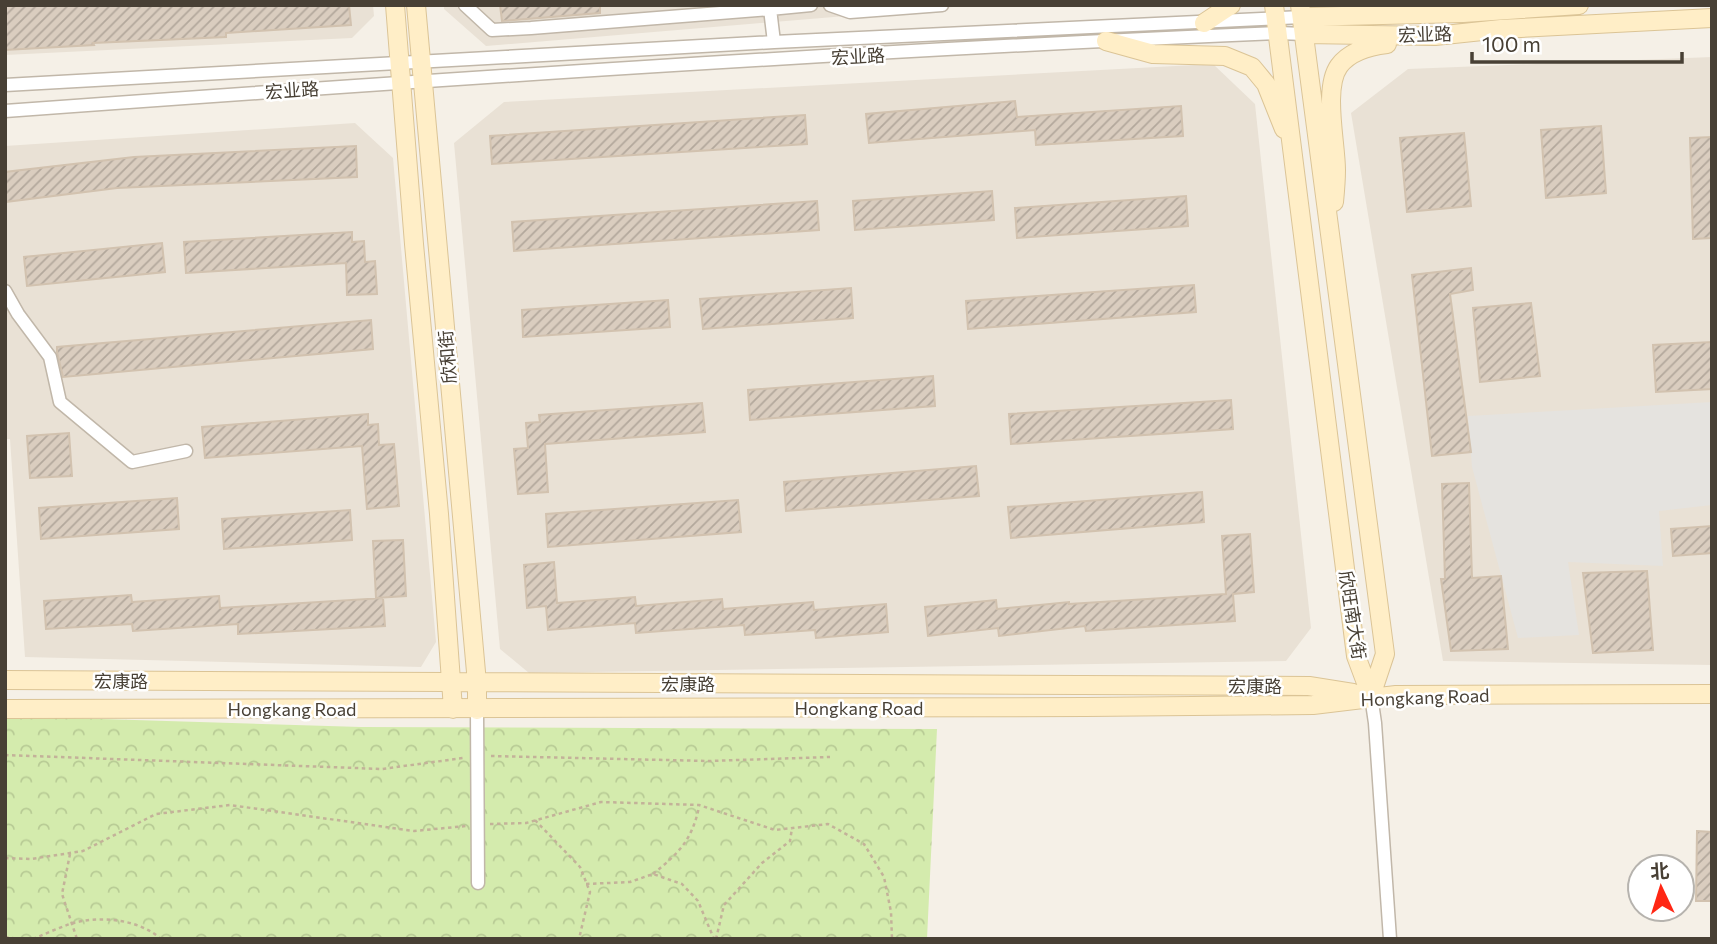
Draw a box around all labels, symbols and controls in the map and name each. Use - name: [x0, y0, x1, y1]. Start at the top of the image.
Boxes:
- scale bar: [1472, 21, 1682, 65]
- street label: 宏业路: [1398, 22, 1452, 46]
- text: 100 m: [1482, 31, 1541, 56]
- street label: 宏业路: [830, 44, 886, 68]
- street label: 宏业路: [264, 77, 320, 103]
- street label: 欣和街: [434, 329, 460, 385]
- street label: 欣旺南大街: [1335, 569, 1371, 661]
- street label: 宏康路: [94, 670, 148, 692]
- street label: 宏康路: [661, 673, 715, 695]
- street label: 宏康路: [1228, 675, 1282, 697]
- street label: Hongkang Road: [1360, 684, 1490, 710]
- street label: Hongkang Road: [794, 697, 924, 719]
- street label: Hongkang Road: [227, 698, 357, 720]
- north arrow: [1626, 853, 1696, 923]
- text: 北: [1649, 858, 1670, 883]

